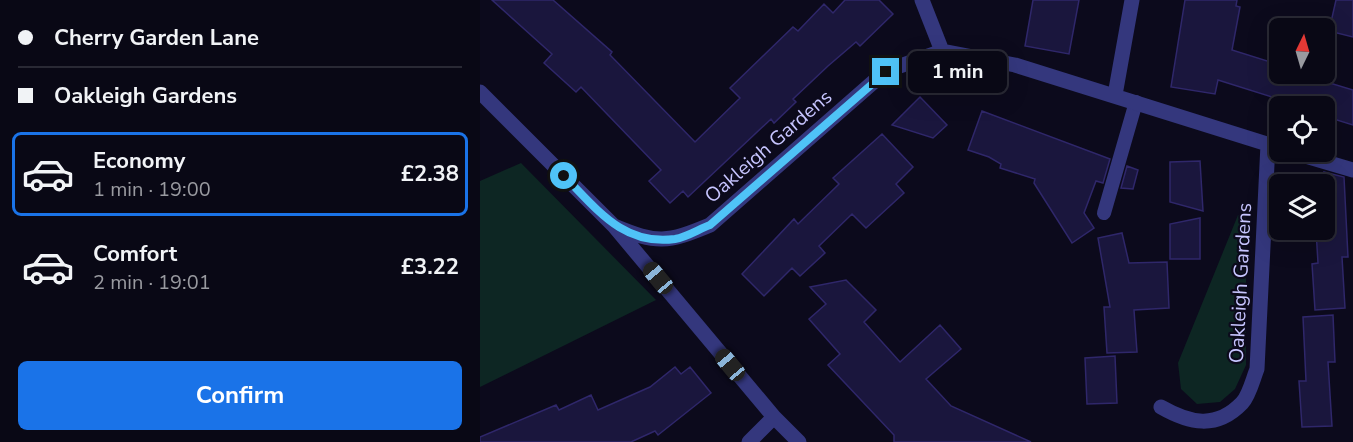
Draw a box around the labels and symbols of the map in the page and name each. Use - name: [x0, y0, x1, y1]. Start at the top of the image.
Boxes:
- north arrow: [1269, 18, 1335, 84]
- callout: 1 min: [907, 51, 1006, 93]
- route end: [872, 58, 899, 85]
- street label: Oakleigh Gardens: [699, 83, 838, 209]
- route start: [550, 162, 577, 189]
- street label: Oakleigh Gardens: [1223, 202, 1258, 364]
- car: [640, 258, 676, 298]
- car: [712, 345, 748, 385]

